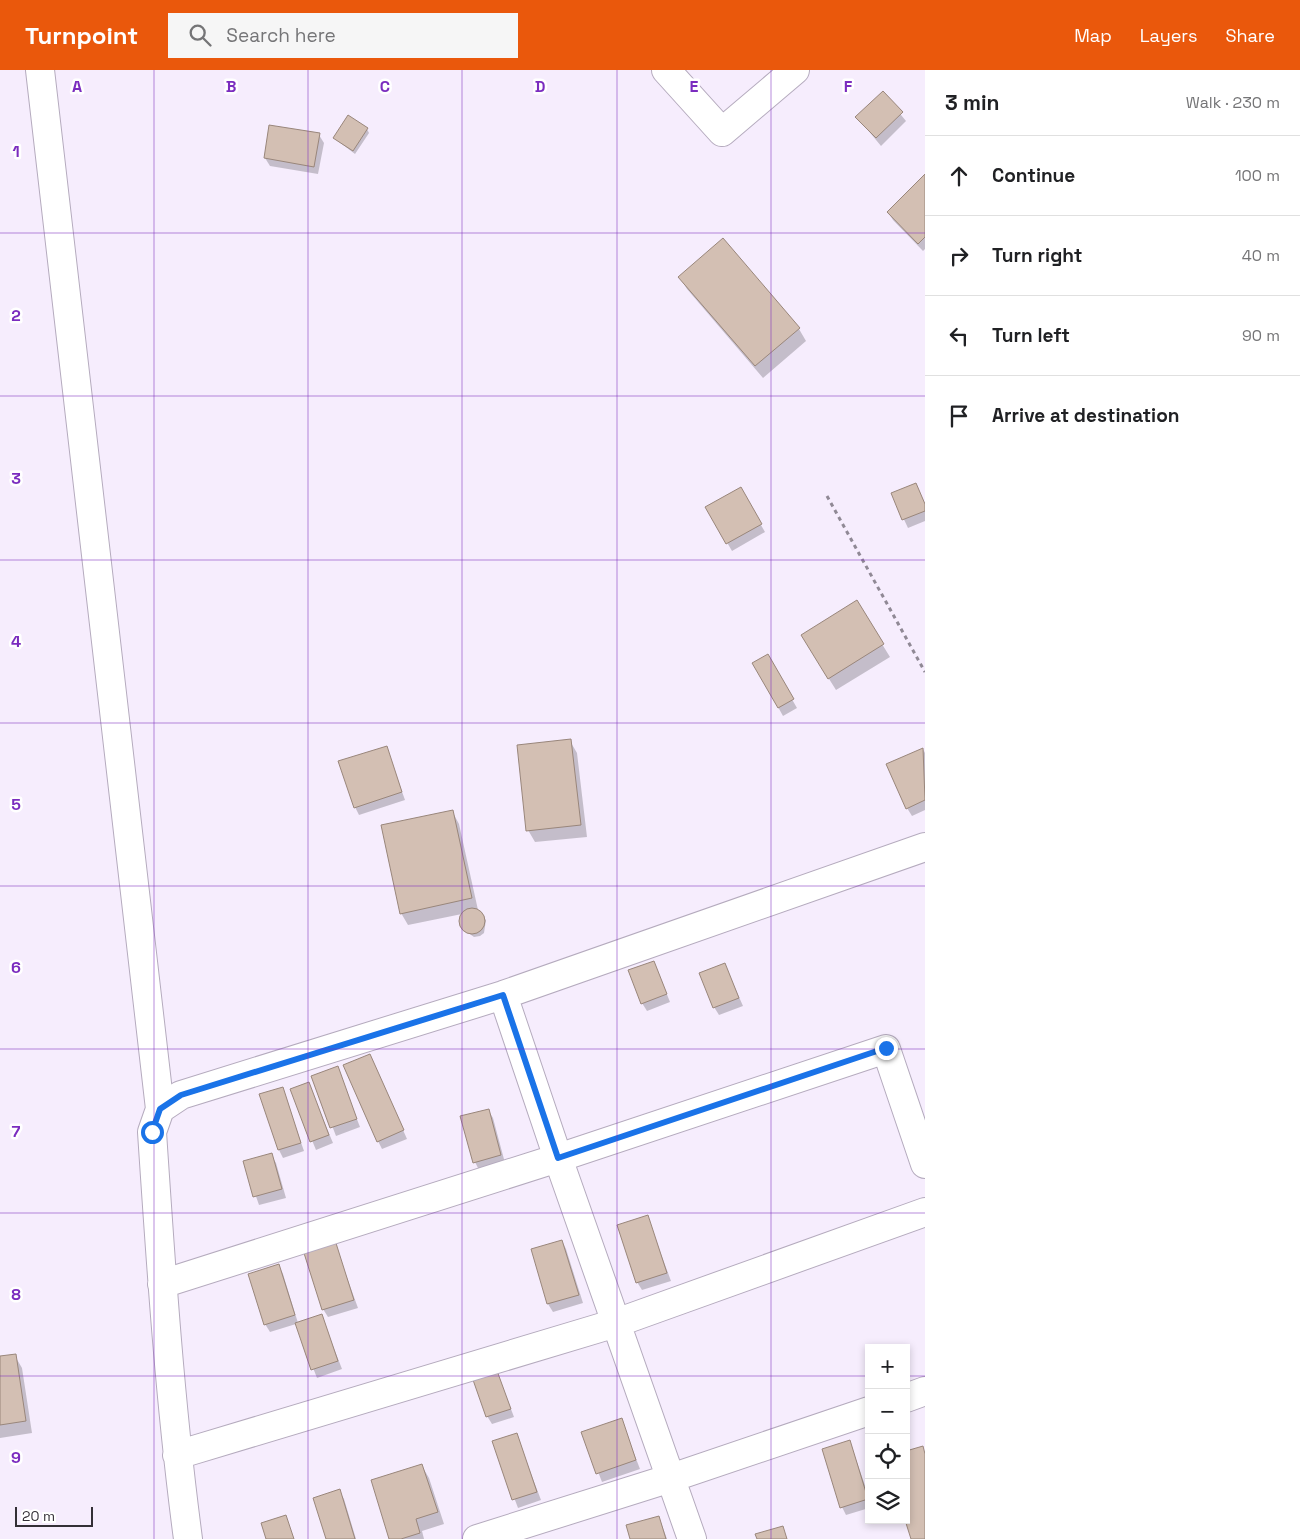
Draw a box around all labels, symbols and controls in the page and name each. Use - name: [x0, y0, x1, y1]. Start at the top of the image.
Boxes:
- search box: [168, 13, 518, 58]
- text: Turnpoint: [25, 20, 138, 51]
- icon: search: [186, 21, 214, 49]
- text: Search here: [226, 23, 336, 48]
- text: Map: [1074, 24, 1112, 47]
- text: Layers: [1140, 24, 1197, 47]
- text: Share: [1225, 24, 1275, 47]
- text: A: [72, 76, 82, 97]
- text: B: [226, 76, 236, 97]
- text: C: [380, 76, 390, 97]
- text: D: [535, 76, 545, 97]
- text: E: [690, 76, 699, 97]
- text: F: [844, 76, 853, 97]
- text: 3 min: [945, 89, 1000, 116]
- text: Walk · 230 m: [1186, 92, 1280, 113]
- text: 1: [12, 141, 20, 162]
- icon: ahead: [945, 162, 973, 190]
- text: Continue: [992, 163, 1075, 188]
- text: 100 m: [1235, 165, 1280, 186]
- icon: right: [945, 242, 973, 270]
- text: Turn right: [992, 243, 1082, 268]
- text: 40 m: [1242, 245, 1280, 266]
- text: 2: [11, 305, 21, 326]
- icon: left: [945, 322, 973, 350]
- text: Turn left: [992, 323, 1070, 348]
- text: 90 m: [1242, 325, 1280, 346]
- icon: arrive: [945, 402, 973, 430]
- text: Arrive at destination: [992, 403, 1180, 428]
- text: 3: [11, 468, 21, 489]
- text: 4: [11, 631, 21, 652]
- text: 5: [11, 794, 21, 815]
- text: 6: [11, 957, 21, 978]
- route end: [875, 1037, 898, 1060]
- text: 7: [12, 1121, 21, 1142]
- route start: [141, 1121, 164, 1144]
- text: 8: [11, 1284, 21, 1305]
- map controls: [865, 1344, 910, 1524]
- button: +: [865, 1344, 910, 1389]
- button: −: [865, 1389, 910, 1434]
- button: locate: [865, 1434, 910, 1479]
- text: 9: [11, 1447, 21, 1468]
- button: layers: [865, 1479, 910, 1524]
- scale bar: [15, 1504, 92, 1527]
- text: 20 m: [22, 1507, 55, 1525]

